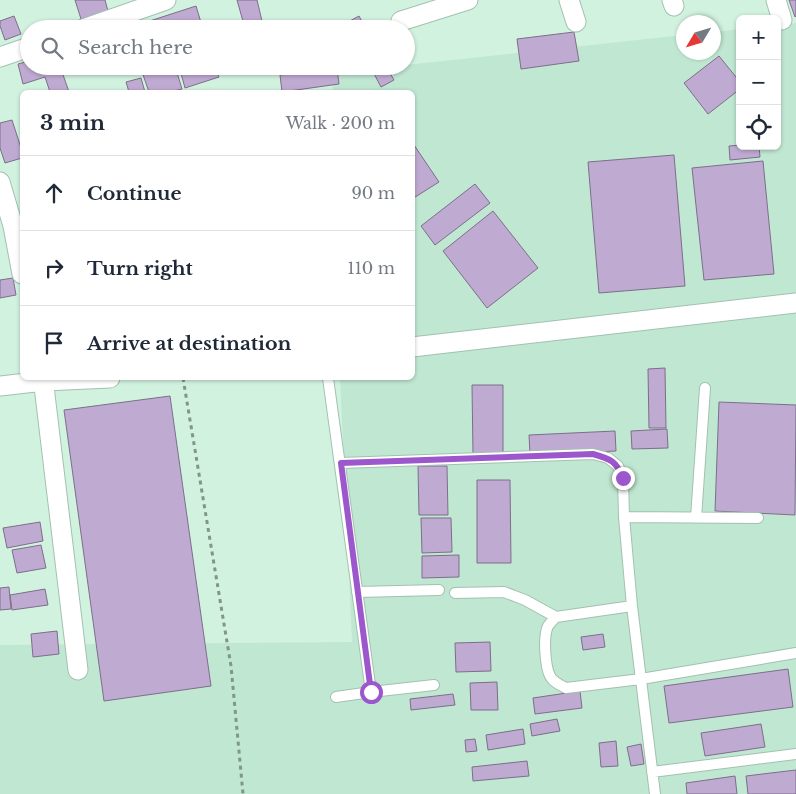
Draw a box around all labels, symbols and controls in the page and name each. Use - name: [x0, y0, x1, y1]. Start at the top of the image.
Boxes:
- north arrow: [676, 15, 721, 60]
- map controls: [736, 15, 781, 150]
- button: +: [736, 15, 781, 60]
- search box: [20, 20, 415, 75]
- icon: search: [38, 34, 66, 62]
- text: Search here: [78, 36, 193, 59]
- button: −: [736, 60, 781, 105]
- button: locate: [736, 105, 781, 150]
- text: 3 min: [40, 110, 105, 136]
- text: Walk · 200 m: [286, 113, 395, 133]
- icon: ahead: [40, 179, 68, 207]
- text: Continue: [87, 182, 182, 205]
- text: 90 m: [352, 183, 395, 203]
- icon: right: [40, 254, 68, 282]
- text: Turn right: [87, 257, 193, 280]
- text: 110 m: [348, 258, 395, 278]
- icon: arrive: [40, 329, 68, 357]
- text: Arrive at destination: [87, 332, 291, 355]
- route end: [612, 467, 635, 490]
- route start: [360, 681, 383, 704]

